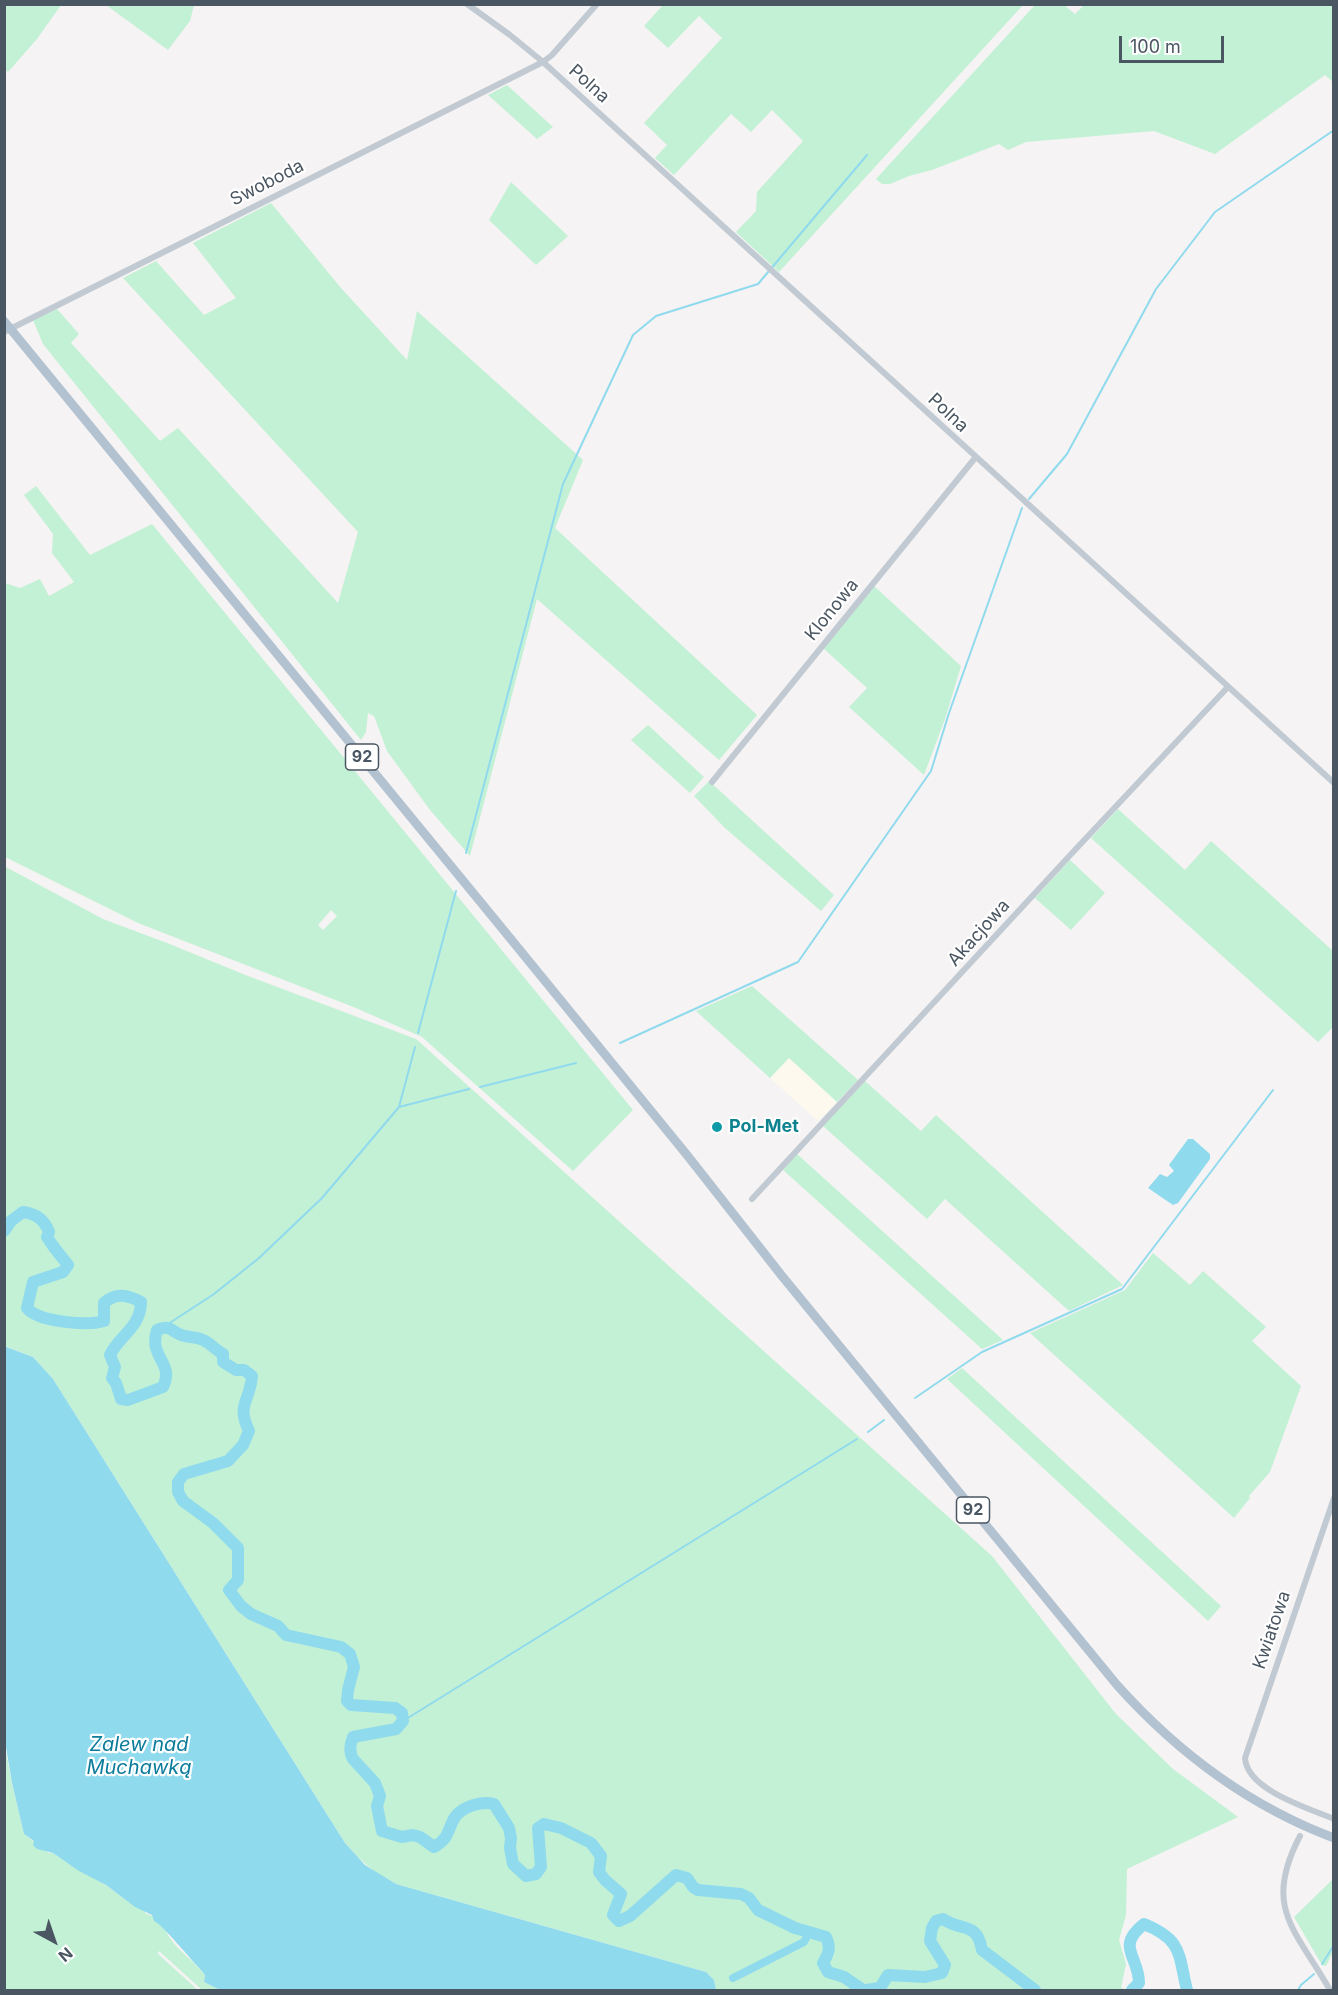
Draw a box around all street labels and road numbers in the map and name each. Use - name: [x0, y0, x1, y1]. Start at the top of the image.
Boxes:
- street label: Polna: [564, 60, 614, 108]
- street label: Swoboda: [227, 155, 307, 211]
- street label: Polna: [923, 389, 973, 437]
- street label: Klonowa: [801, 575, 863, 645]
- road number: 92: [346, 744, 378, 770]
- street label: Akacjowa: [943, 895, 1015, 971]
- road number: 92: [956, 1497, 990, 1523]
- street label: Kwiatowa: [1249, 1588, 1295, 1672]

